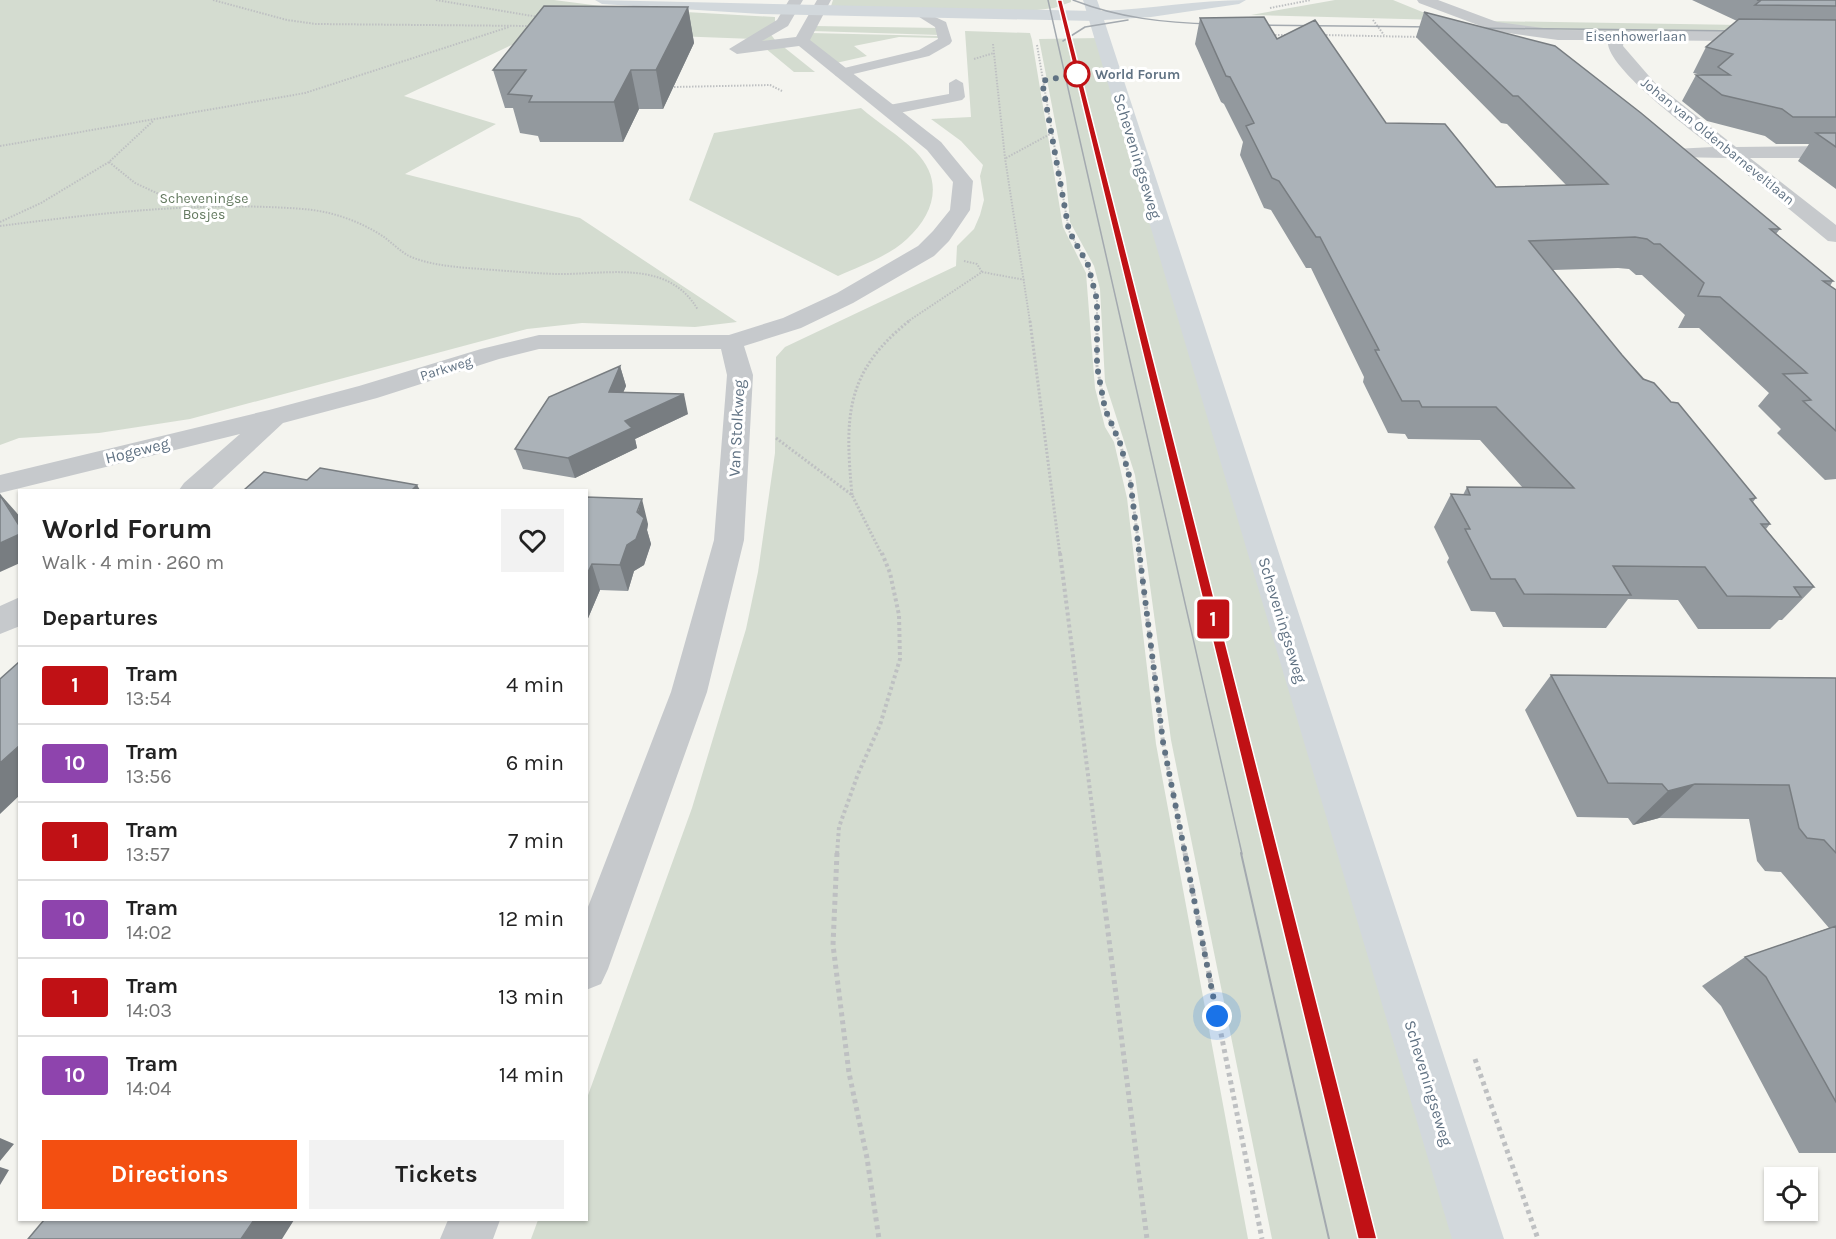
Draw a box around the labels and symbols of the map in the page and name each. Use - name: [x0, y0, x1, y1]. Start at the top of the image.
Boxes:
- street label: Eisenhowerlaan: [1585, 28, 1687, 45]
- marker: World Forum: [1064, 61, 1090, 87]
- place label: World Forum: [1095, 66, 1180, 83]
- street label: Johan van Oldenbarneveltlaan: [1638, 74, 1798, 209]
- street label: Scheveningseweg: [1109, 91, 1166, 221]
- park label: Scheveningse Bosjes: [159, 190, 249, 223]
- street label: Parkweg: [418, 352, 474, 384]
- street label: Van Stolkweg: [724, 379, 749, 477]
- street label: Hogeweg: [103, 433, 171, 468]
- street label: Scheveningseweg: [1254, 555, 1311, 685]
- line badge: 1: [1194, 600, 1232, 638]
- your location: [1202, 1001, 1232, 1031]
- street label: Scheveningseweg: [1400, 1018, 1457, 1148]

